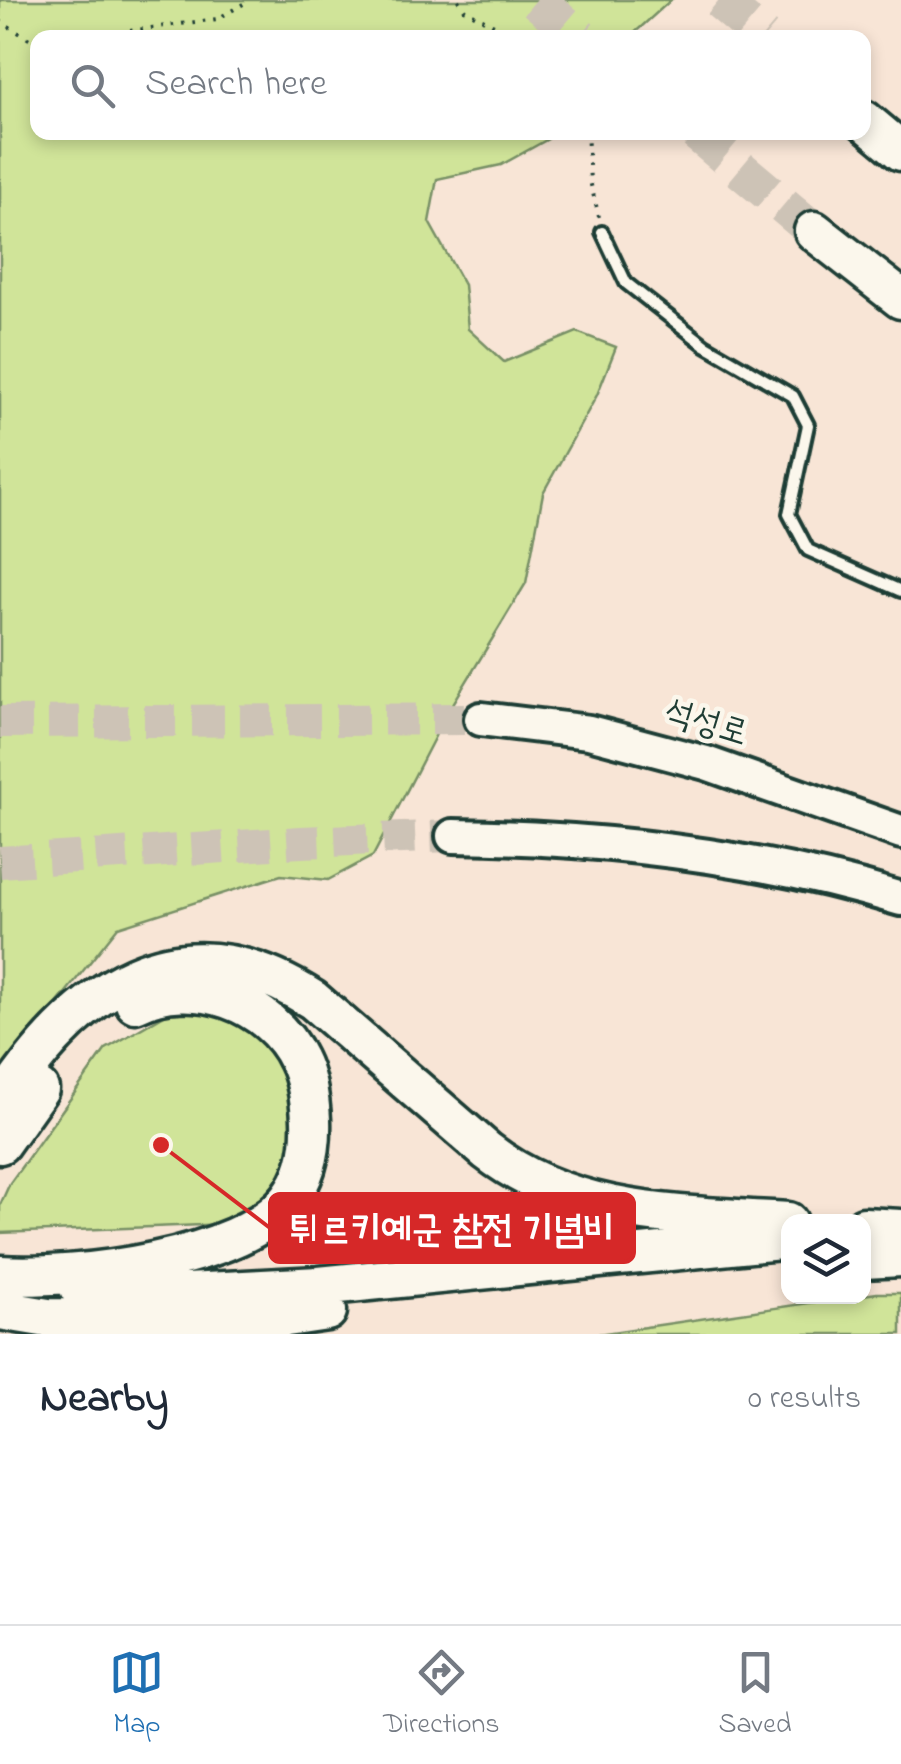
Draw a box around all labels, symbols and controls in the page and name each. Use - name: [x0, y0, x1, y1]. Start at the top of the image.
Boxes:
- search box: [30, 30, 871, 140]
- text: Search here: [145, 57, 327, 113]
- icon: search: [65, 58, 120, 113]
- street label: 석성로: [658, 687, 754, 761]
- callout: 튀르키예군 참전 기념비: [270, 1194, 634, 1262]
- text: 튀르키예군 참전 기념비: [290, 1204, 614, 1260]
- map controls: [781, 1214, 871, 1304]
- button: layers: [781, 1214, 871, 1304]
- text: Nearby: [40, 1369, 168, 1430]
- text: 0 results: [748, 1376, 861, 1423]
- tab: Map: [109, 1645, 164, 1746]
- tab: Directions: [383, 1645, 500, 1746]
- tab: Saved: [719, 1645, 792, 1746]

